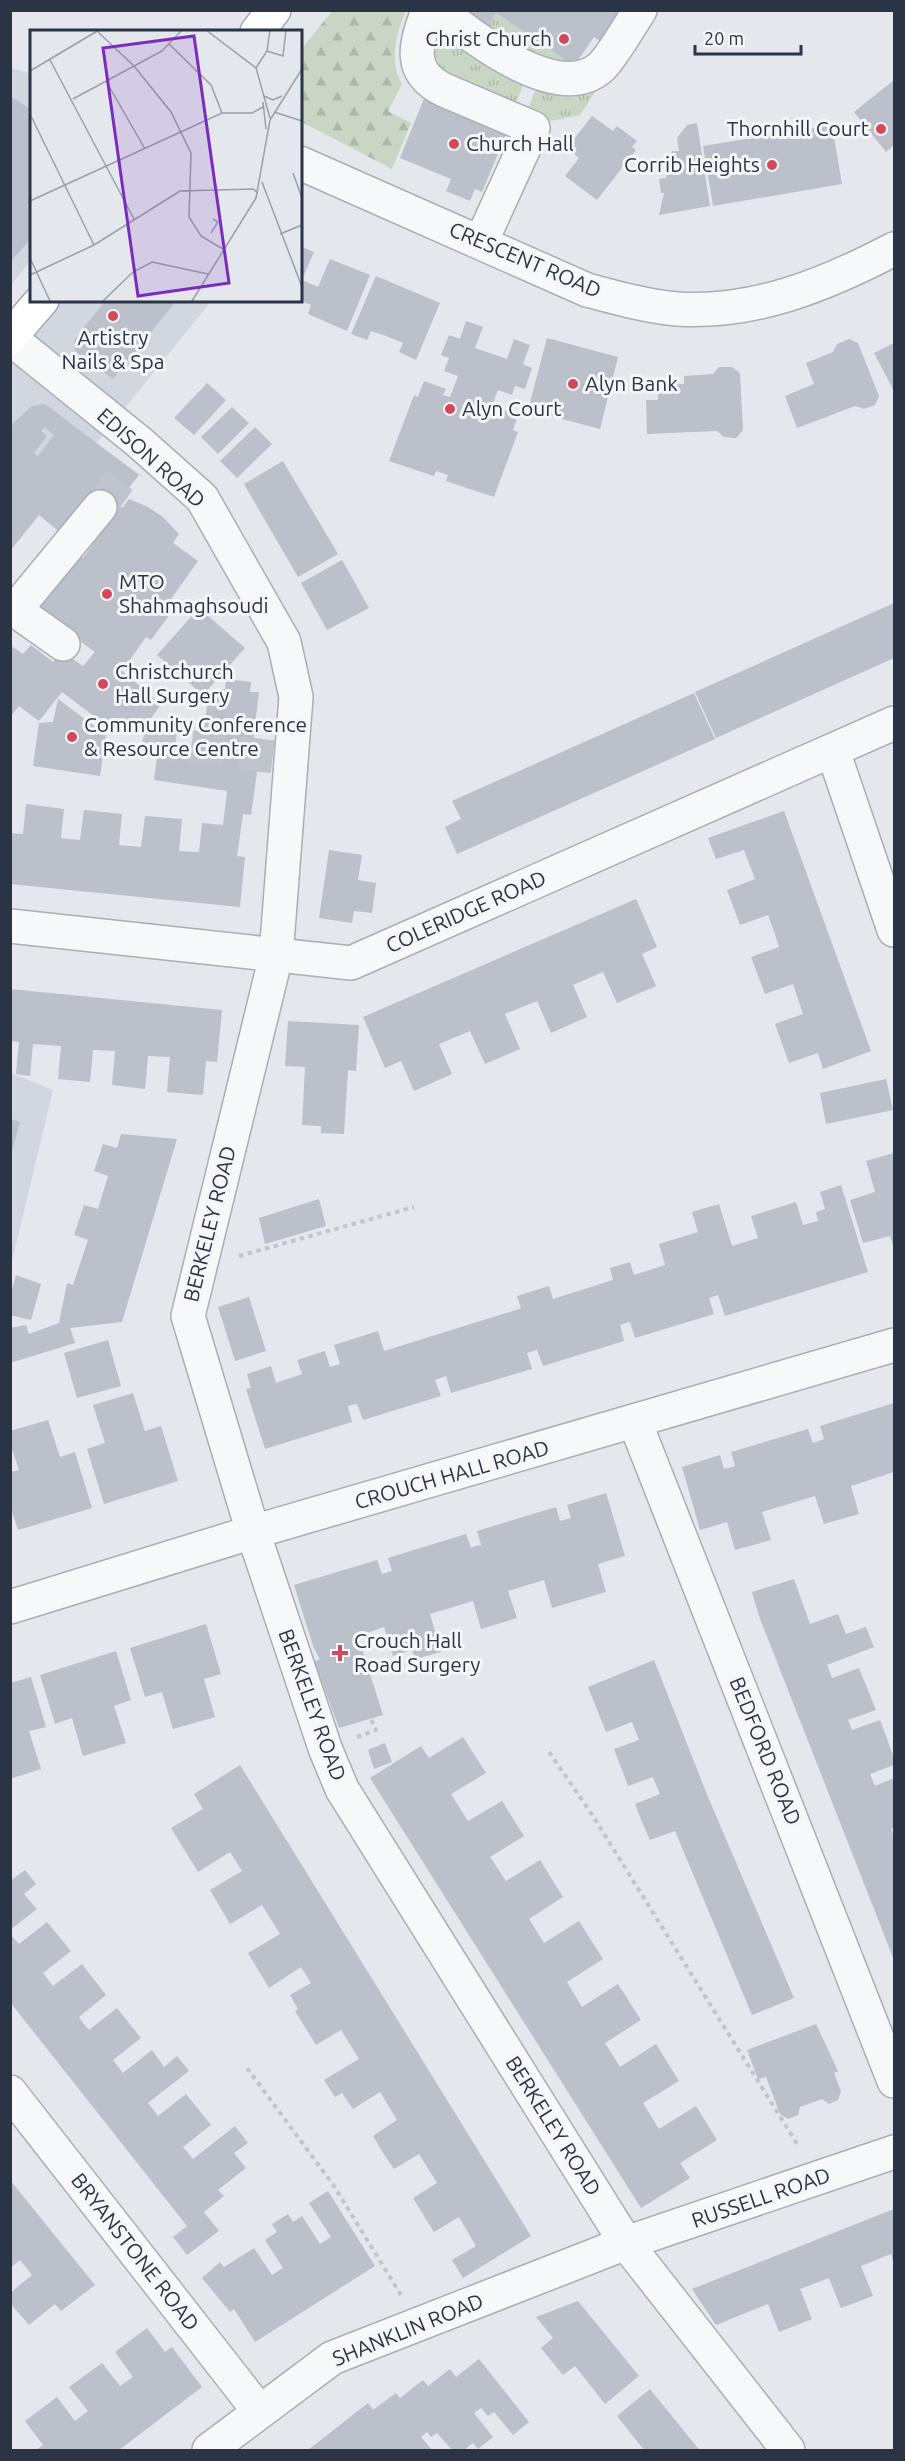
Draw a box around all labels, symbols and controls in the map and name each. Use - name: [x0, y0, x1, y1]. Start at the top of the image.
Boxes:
- scale bar: [695, 18, 802, 56]
- place label: Christ Church: [425, 26, 552, 50]
- text: 20 m: [704, 28, 744, 48]
- inset map: [30, 30, 302, 302]
- marker: Christ Church: [557, 32, 571, 46]
- place label: Thornhill Court: [727, 116, 869, 140]
- marker: Thornhill Court: [874, 122, 888, 136]
- place label: Church Hall: [466, 131, 574, 155]
- marker: Church Hall: [447, 137, 461, 151]
- place label: Corrib Heights: [624, 152, 760, 176]
- marker: Corrib Heights: [765, 158, 779, 172]
- street label: CRESCENT ROAD: [446, 216, 605, 302]
- marker: Artistry Nails & Spa: [106, 309, 120, 323]
- place label: Artistry Nails & Spa: [62, 325, 164, 373]
- place label: Alyn Bank: [585, 371, 678, 395]
- marker: Alyn Bank: [566, 377, 580, 391]
- place label: Alyn Court: [462, 396, 561, 420]
- marker: Alyn Court: [443, 402, 457, 416]
- street label: EDISON ROAD: [93, 403, 210, 512]
- place label: MTO Shahmaghsoudi: [119, 569, 269, 617]
- marker: MTO Shahmaghsoudi: [100, 587, 114, 601]
- place label: Christchurch Hall Surgery: [115, 659, 234, 707]
- marker: Christchurch Hall Surgery: [96, 677, 110, 691]
- place label: Community Conference & Resource Centre: [84, 712, 307, 760]
- marker: Community Conference & Resource Centre: [65, 730, 79, 744]
- street label: COLERIDGE ROAD: [382, 865, 549, 957]
- street label: BERKELEY ROAD: [178, 1143, 240, 1304]
- street label: CROUCH HALL ROAD: [352, 1435, 552, 1513]
- street label: BERKELEY ROAD: [274, 1625, 352, 1784]
- place label: Crouch Hall Road Surgery: [354, 1628, 480, 1676]
- marker: Crouch Hall Road Surgery: [331, 1644, 349, 1662]
- street label: BEDFORD ROAD: [725, 1673, 807, 1828]
- street label: BERKELEY ROAD: [501, 2051, 606, 2200]
- street label: RUSSELL ROAD: [688, 2162, 833, 2232]
- street label: BRYANSTONE ROAD: [67, 2168, 205, 2335]
- street label: SHANKLIN ROAD: [329, 2288, 487, 2370]

